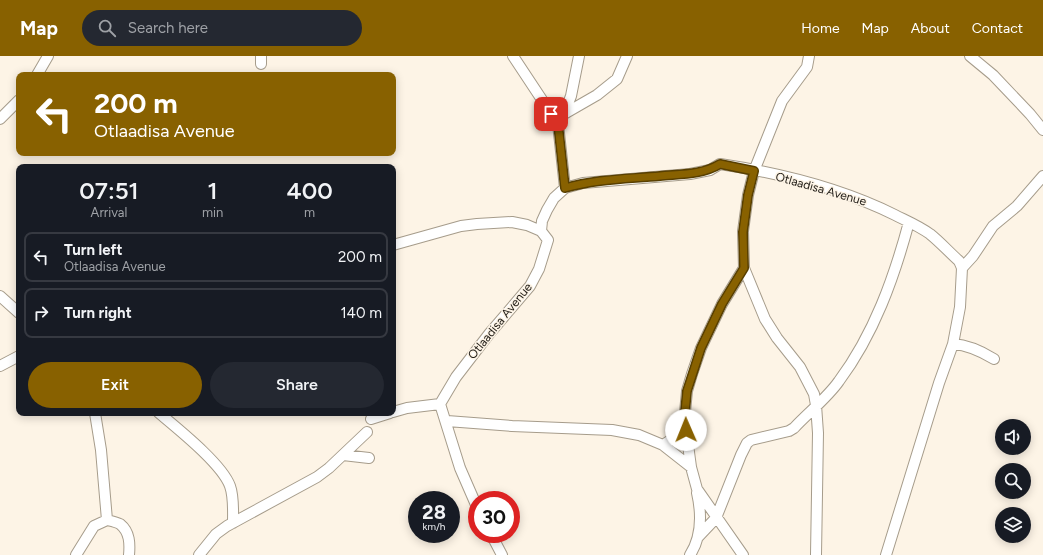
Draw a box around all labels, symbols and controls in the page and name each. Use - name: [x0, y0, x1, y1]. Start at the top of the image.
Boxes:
- search box: [82, 10, 362, 46]
- text: Map: [20, 17, 58, 40]
- icon: search: [96, 17, 118, 39]
- text: Search here: [128, 19, 208, 37]
- text: Home: [801, 20, 840, 37]
- text: Map: [862, 20, 889, 37]
- text: About: [911, 20, 950, 37]
- text: Contact: [972, 20, 1023, 37]
- text: 200 m: [94, 86, 178, 120]
- icon: left: [28, 88, 80, 140]
- pin: [534, 97, 568, 131]
- icon: arrive: [540, 103, 562, 125]
- text: Otlaadisa Avenue: [94, 120, 235, 142]
- street label: Otlaadisa Avenue: [774, 169, 868, 209]
- text: 07:51: [79, 176, 139, 205]
- text: 1: [208, 176, 218, 205]
- text: 400: [287, 176, 333, 205]
- text: Arrival: [91, 205, 127, 220]
- text: min: [202, 205, 223, 220]
- text: m: [304, 205, 315, 220]
- text: Turn left: [64, 241, 122, 259]
- icon: left: [30, 246, 52, 268]
- text: 200 m: [338, 248, 382, 266]
- text: Otlaadisa Avenue: [64, 259, 166, 274]
- street label: Otlaadisa Avenue: [465, 280, 535, 362]
- icon: right: [30, 302, 52, 324]
- text: Turn right: [64, 304, 132, 322]
- text: 140 m: [340, 304, 382, 322]
- button: Exit: [28, 362, 202, 408]
- button: Share: [210, 362, 384, 408]
- position arrow: [665, 409, 707, 451]
- map controls: [995, 419, 1031, 543]
- button: sound: [995, 419, 1031, 455]
- button: search: [995, 463, 1031, 499]
- speed limit sign: 30: [468, 491, 520, 543]
- text: 28: [422, 500, 446, 524]
- button: layers: [995, 507, 1031, 543]
- text: km/h: [423, 520, 445, 533]

